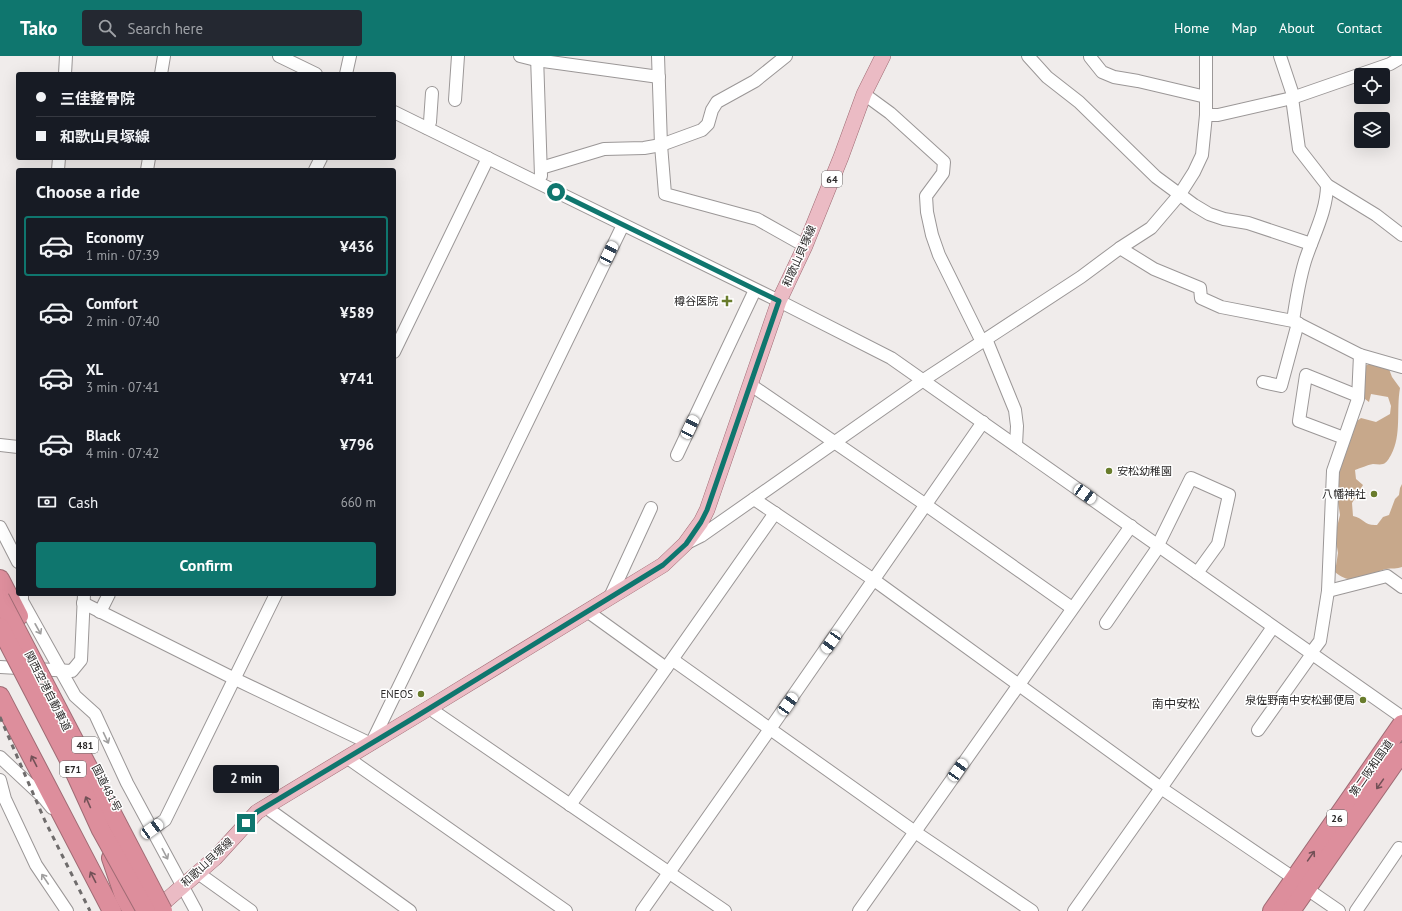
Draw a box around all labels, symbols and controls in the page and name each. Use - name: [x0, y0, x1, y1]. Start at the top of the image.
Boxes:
- search box: [82, 10, 362, 46]
- text: Tako: [20, 16, 58, 40]
- icon: search: [96, 17, 118, 39]
- text: Search here: [128, 19, 203, 38]
- text: Home: [1174, 19, 1209, 37]
- text: Map: [1231, 19, 1257, 37]
- text: About: [1279, 19, 1315, 37]
- text: Contact: [1337, 19, 1382, 37]
- map controls: [1354, 68, 1390, 148]
- button: locate: [1354, 68, 1390, 104]
- text: 三佳整骨院: [60, 89, 135, 108]
- button: layers: [1354, 112, 1390, 148]
- text: 和歌山貝塚線: [60, 127, 150, 146]
- road number: 64: [822, 171, 842, 187]
- text: Choose a ride: [36, 180, 140, 203]
- route start: [547, 183, 565, 201]
- street label: 和歌山貝塚線: [779, 223, 819, 289]
- icon: car: [38, 228, 74, 264]
- text: Economy: [86, 228, 144, 247]
- text: ¥436: [340, 237, 374, 256]
- car: [598, 240, 620, 266]
- text: 1 min · 07:39: [86, 247, 159, 264]
- icon: car: [38, 294, 74, 330]
- text: Comfort: [86, 294, 138, 313]
- place label: 樽谷医院: [674, 294, 718, 308]
- marker: 樽谷医院: [721, 295, 733, 307]
- text: ¥589: [340, 303, 374, 322]
- text: 2 min · 07:40: [86, 313, 159, 330]
- icon: car: [38, 360, 74, 396]
- text: XL: [86, 360, 103, 379]
- text: ¥741: [340, 369, 374, 388]
- text: 3 min · 07:41: [86, 379, 159, 396]
- car: [679, 414, 701, 440]
- icon: car: [38, 426, 74, 462]
- text: Black: [86, 426, 121, 445]
- text: ¥796: [340, 435, 374, 454]
- text: 4 min · 07:42: [86, 445, 159, 462]
- place label: 安松幼稚園: [1117, 464, 1172, 478]
- marker: 安松幼稚園: [1104, 466, 1114, 476]
- car: [1072, 482, 1098, 506]
- place label: 八幡神社: [1322, 487, 1366, 501]
- marker: 八幡神社: [1369, 489, 1379, 499]
- icon: cash: [36, 491, 58, 513]
- text: Cash: [68, 493, 98, 512]
- text: 660 m: [341, 494, 376, 511]
- button: Confirm: [36, 542, 376, 588]
- one-way arrow: [35, 623, 43, 635]
- car: [819, 629, 843, 655]
- street label: 関西空港自動車道: [22, 649, 74, 733]
- place label: ENEOS: [380, 687, 413, 701]
- marker: ENEOS: [416, 689, 426, 699]
- car: [776, 691, 800, 717]
- place label: 泉佐野南中安松郵便局: [1245, 693, 1355, 707]
- marker: 泉佐野南中安松郵便局: [1358, 695, 1368, 705]
- district label: 南中安松: [1152, 696, 1200, 711]
- one-way arrow: [103, 732, 110, 744]
- road number: 481: [72, 737, 98, 753]
- street label: 第二阪和国道: [1346, 737, 1396, 799]
- one-way arrow: [30, 755, 37, 767]
- car: [946, 757, 970, 783]
- road number: E71: [60, 761, 86, 777]
- street label: 国道481号: [89, 762, 125, 814]
- callout: 2 min: [213, 765, 279, 793]
- text: 2 min: [230, 770, 262, 787]
- one-way arrow: [1376, 779, 1384, 790]
- one-way arrow: [84, 797, 91, 809]
- road number: 26: [1327, 810, 1347, 826]
- route end: [237, 814, 255, 832]
- car: [139, 817, 165, 841]
- street label: 和歌山貝塚線: [178, 834, 236, 890]
- one-way arrow: [162, 848, 169, 860]
- one-way arrow: [1307, 851, 1315, 862]
- one-way arrow: [89, 871, 97, 883]
- one-way arrow: [41, 873, 49, 884]

